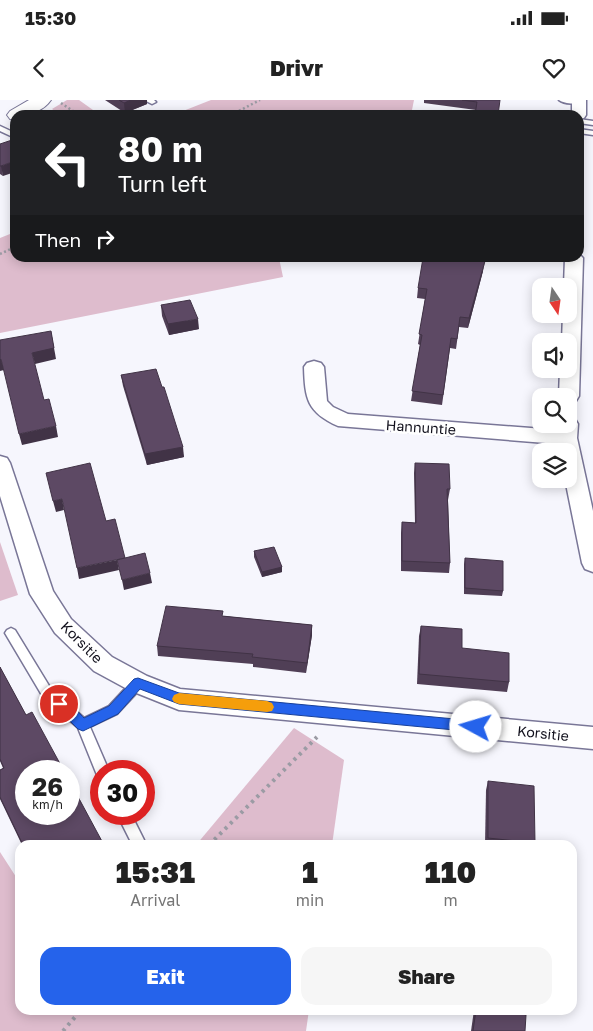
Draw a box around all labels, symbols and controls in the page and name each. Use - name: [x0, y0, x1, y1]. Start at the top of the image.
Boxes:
- text: 15:30: [25, 6, 76, 29]
- icon: back: [25, 54, 53, 82]
- text: Drivr: [270, 54, 323, 81]
- icon: heart: [540, 54, 568, 82]
- text: 80 m: [118, 128, 203, 170]
- icon: left: [35, 130, 100, 195]
- text: Turn left: [118, 170, 207, 197]
- icon: right: [91, 225, 119, 253]
- text: Then: [35, 228, 81, 251]
- north arrow: [532, 278, 578, 322]
- map controls: [532, 278, 577, 488]
- button: sound: [532, 333, 577, 378]
- button: search: [532, 388, 577, 433]
- street label: Hannuntie: [385, 416, 457, 438]
- button: layers: [532, 443, 577, 488]
- street label: Korsitie: [58, 618, 106, 666]
- pin: [38, 683, 80, 725]
- icon: arrive: [45, 690, 73, 718]
- position arrow: [449, 700, 501, 752]
- street label: Korsitie: [516, 722, 570, 744]
- speed limit sign: 30: [90, 760, 155, 825]
- text: 26: [32, 771, 63, 802]
- text: km/h: [32, 797, 63, 812]
- text: 15:31: [116, 854, 195, 890]
- text: 1: [302, 854, 318, 890]
- text: 110: [425, 854, 476, 890]
- text: Arrival: [130, 890, 180, 910]
- text: min: [296, 890, 324, 910]
- text: m: [443, 890, 458, 910]
- button: Exit: [40, 947, 291, 1005]
- button: Share: [301, 947, 552, 1005]

